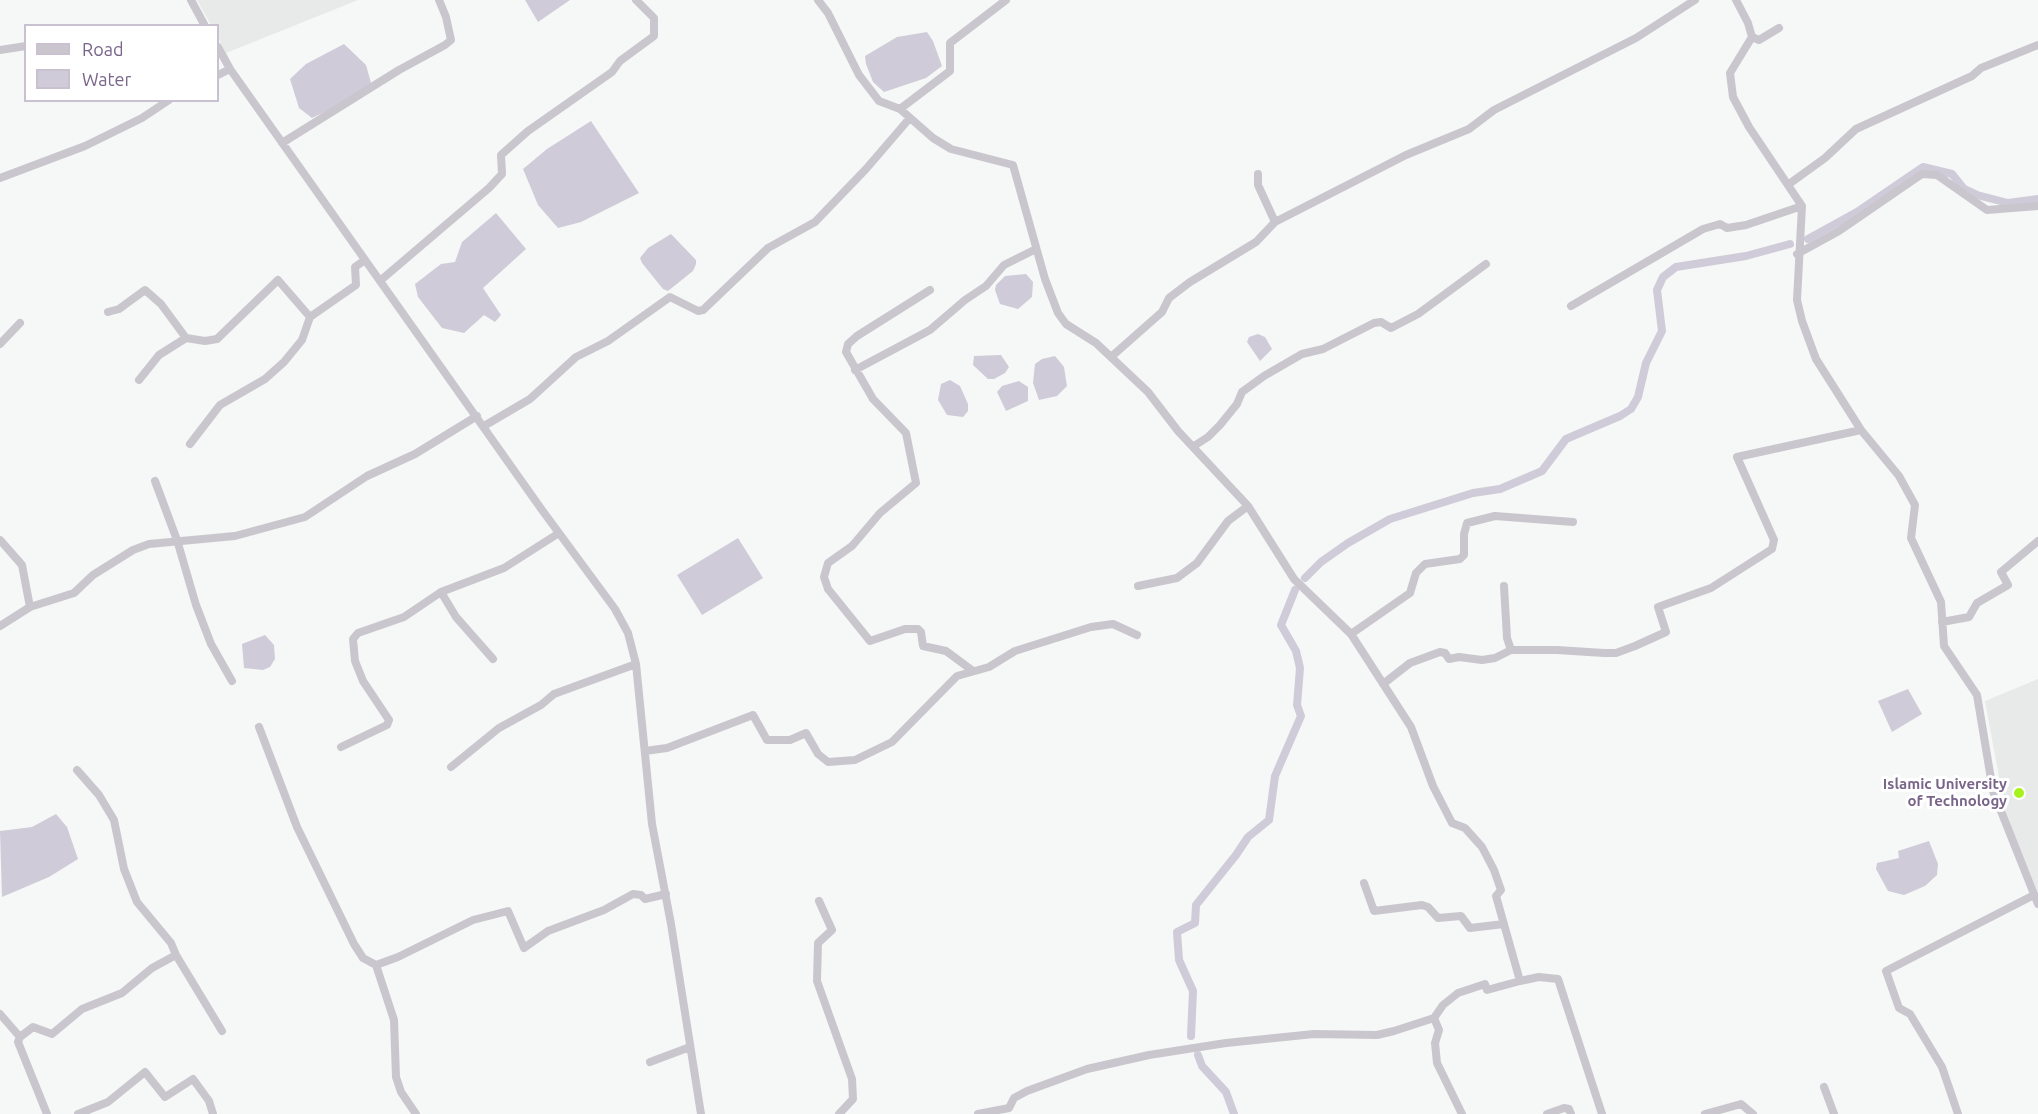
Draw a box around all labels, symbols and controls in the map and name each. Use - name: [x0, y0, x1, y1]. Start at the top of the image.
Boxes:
- legend: [24, 24, 219, 102]
- text: Road: [82, 39, 124, 59]
- text: Water: [82, 69, 131, 89]
- place label: Islamic University of Technology: [1883, 775, 2007, 810]
- marker: Islamic University of Technology: [2012, 786, 2026, 800]

